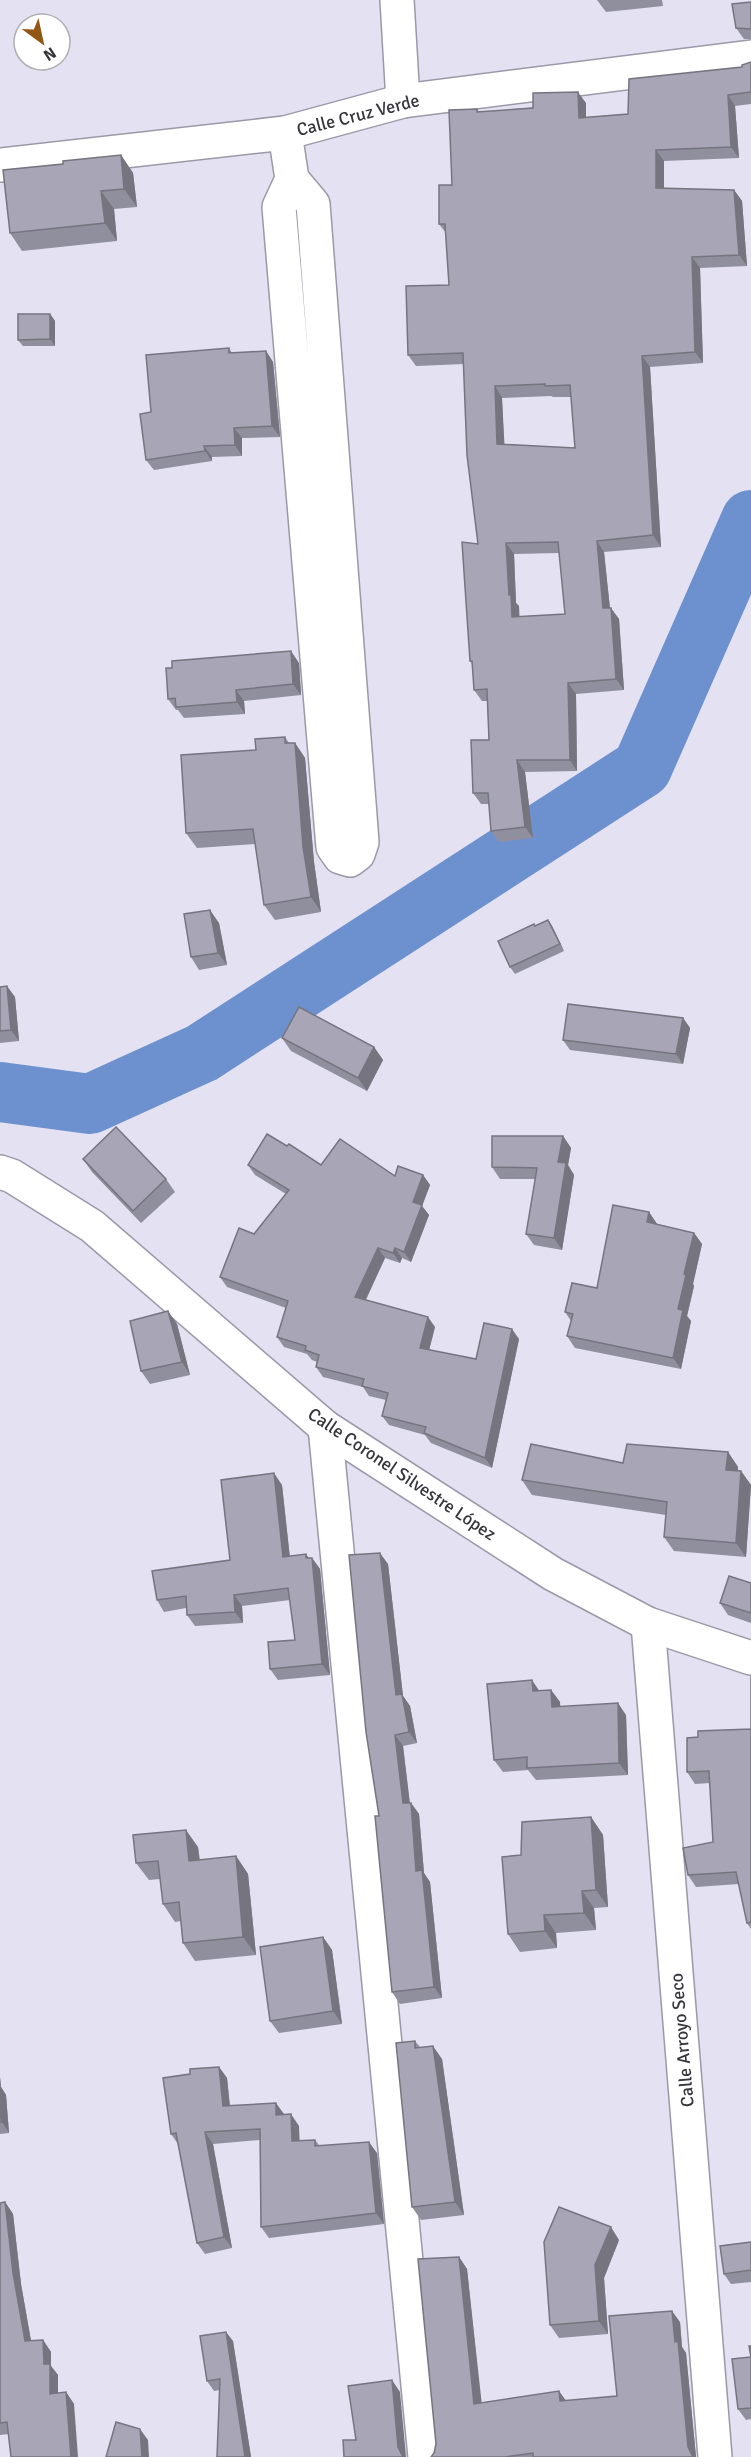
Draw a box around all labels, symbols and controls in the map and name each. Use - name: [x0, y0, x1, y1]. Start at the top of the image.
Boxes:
- north arrow: [12, 12, 72, 72]
- text: N: [40, 42, 60, 65]
- street label: Calle Cruz Verde: [294, 89, 422, 141]
- street label: Calle Coronel Silvestre López: [304, 1403, 500, 1545]
- street label: Calle Arroyo Seco: [665, 1972, 699, 2108]

